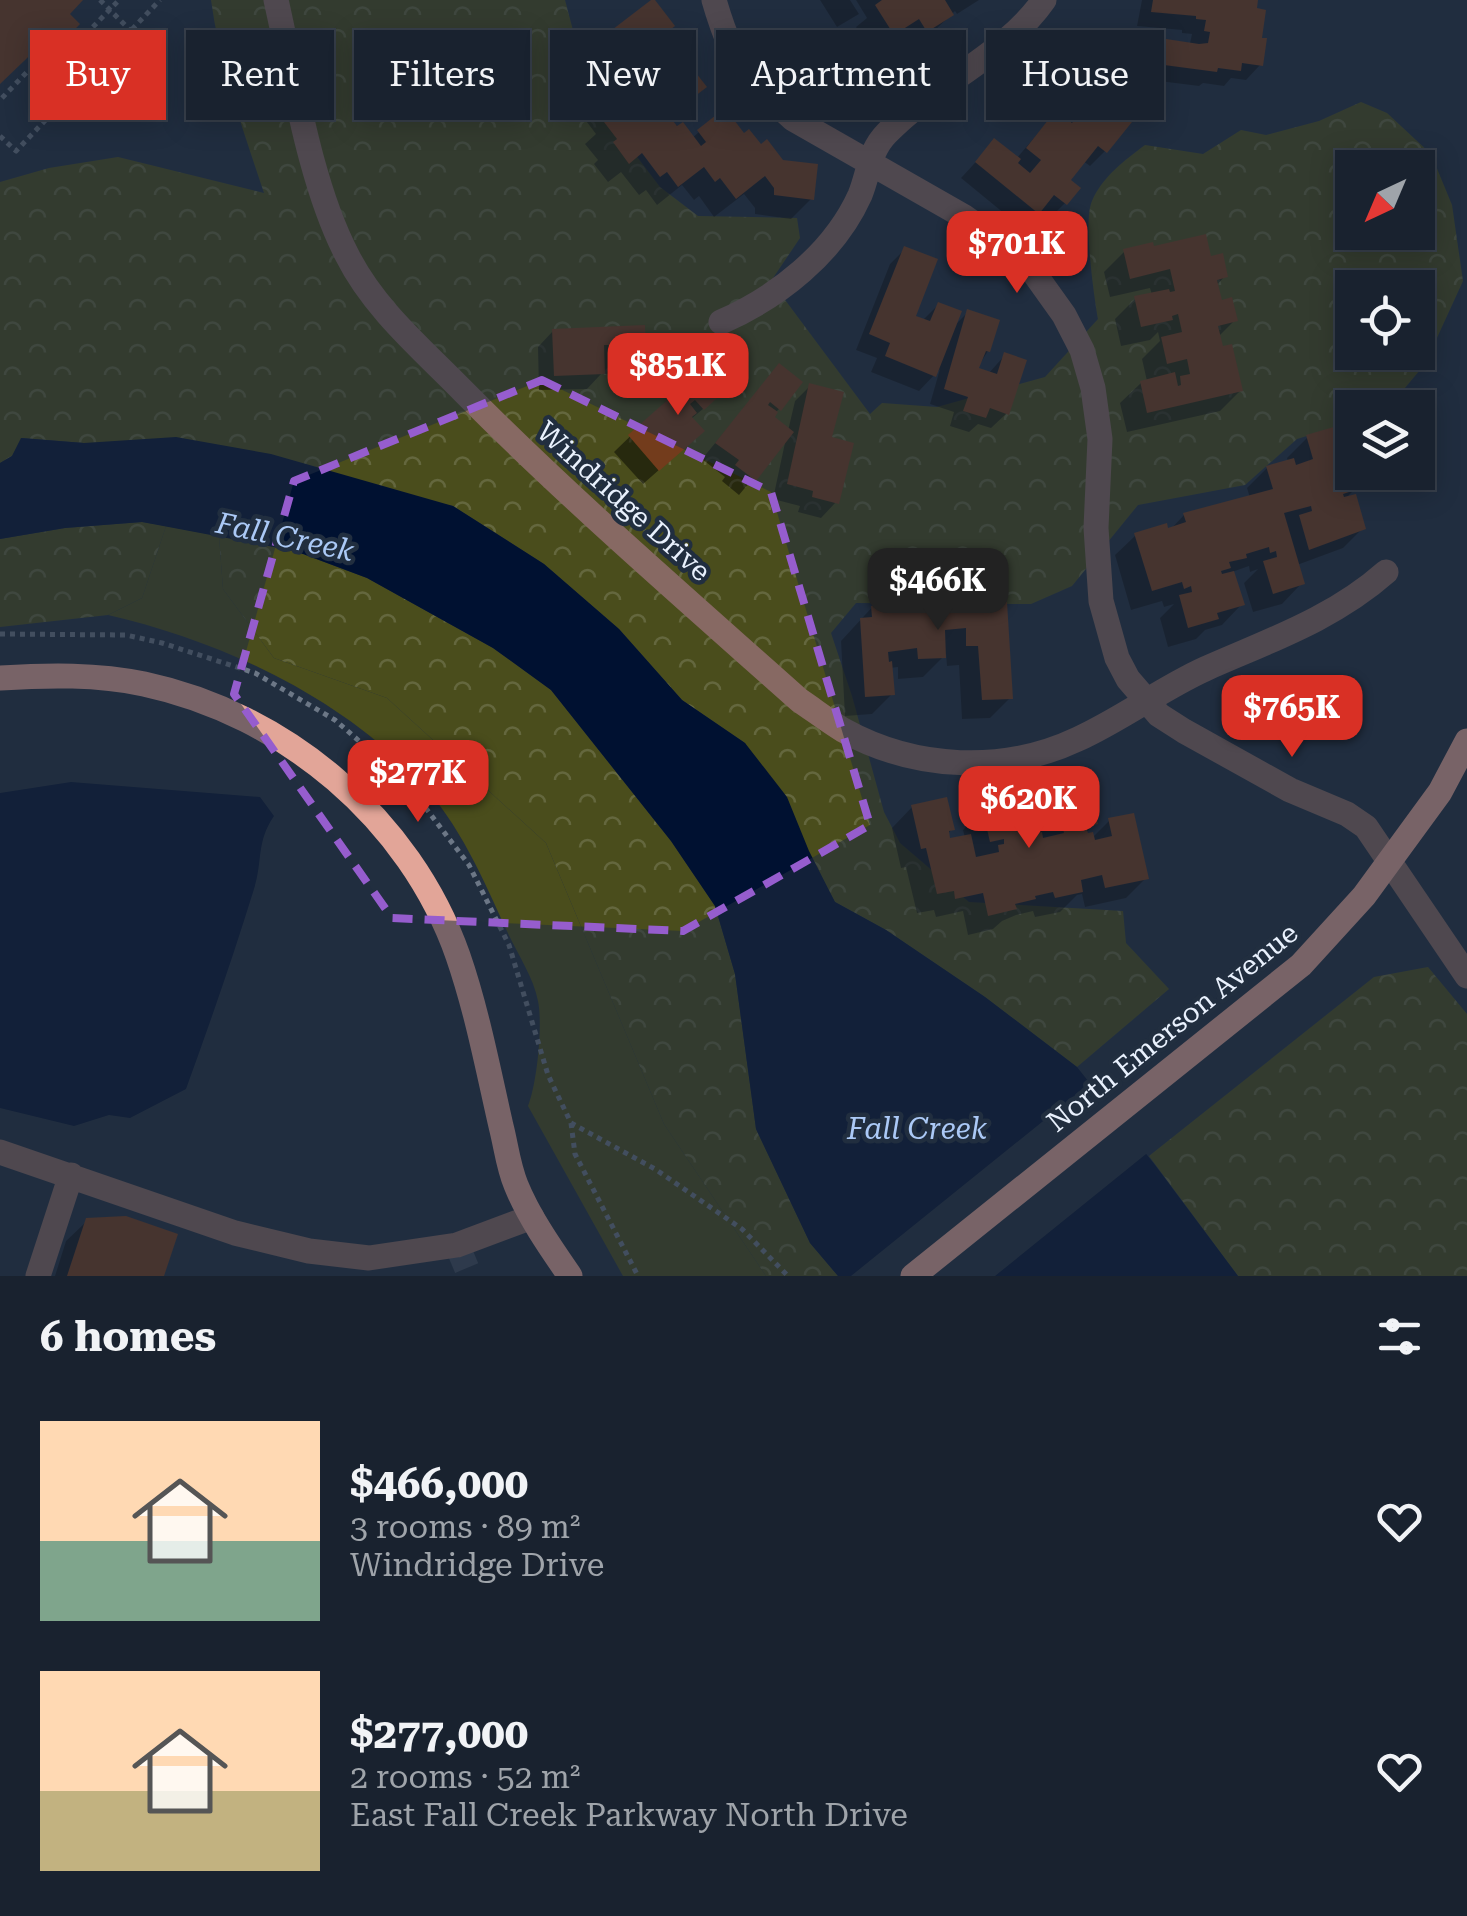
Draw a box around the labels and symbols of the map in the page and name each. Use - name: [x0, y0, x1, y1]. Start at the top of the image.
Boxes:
- north arrow: [1335, 150, 1435, 250]
- pin: $701K: [947, 211, 1087, 296]
- pin: $851K: [608, 333, 748, 418]
- street label: Windridge Drive: [530, 415, 717, 588]
- water label: Fall Creek: [212, 505, 358, 568]
- pin: $466K: [868, 548, 1008, 633]
- pin: $765K: [1222, 675, 1362, 760]
- pin: $277K: [348, 740, 488, 825]
- pin: $620K: [959, 766, 1099, 851]
- street label: North Emerson Avenue: [1040, 916, 1304, 1139]
- water label: Fall Creek: [846, 1111, 988, 1146]

